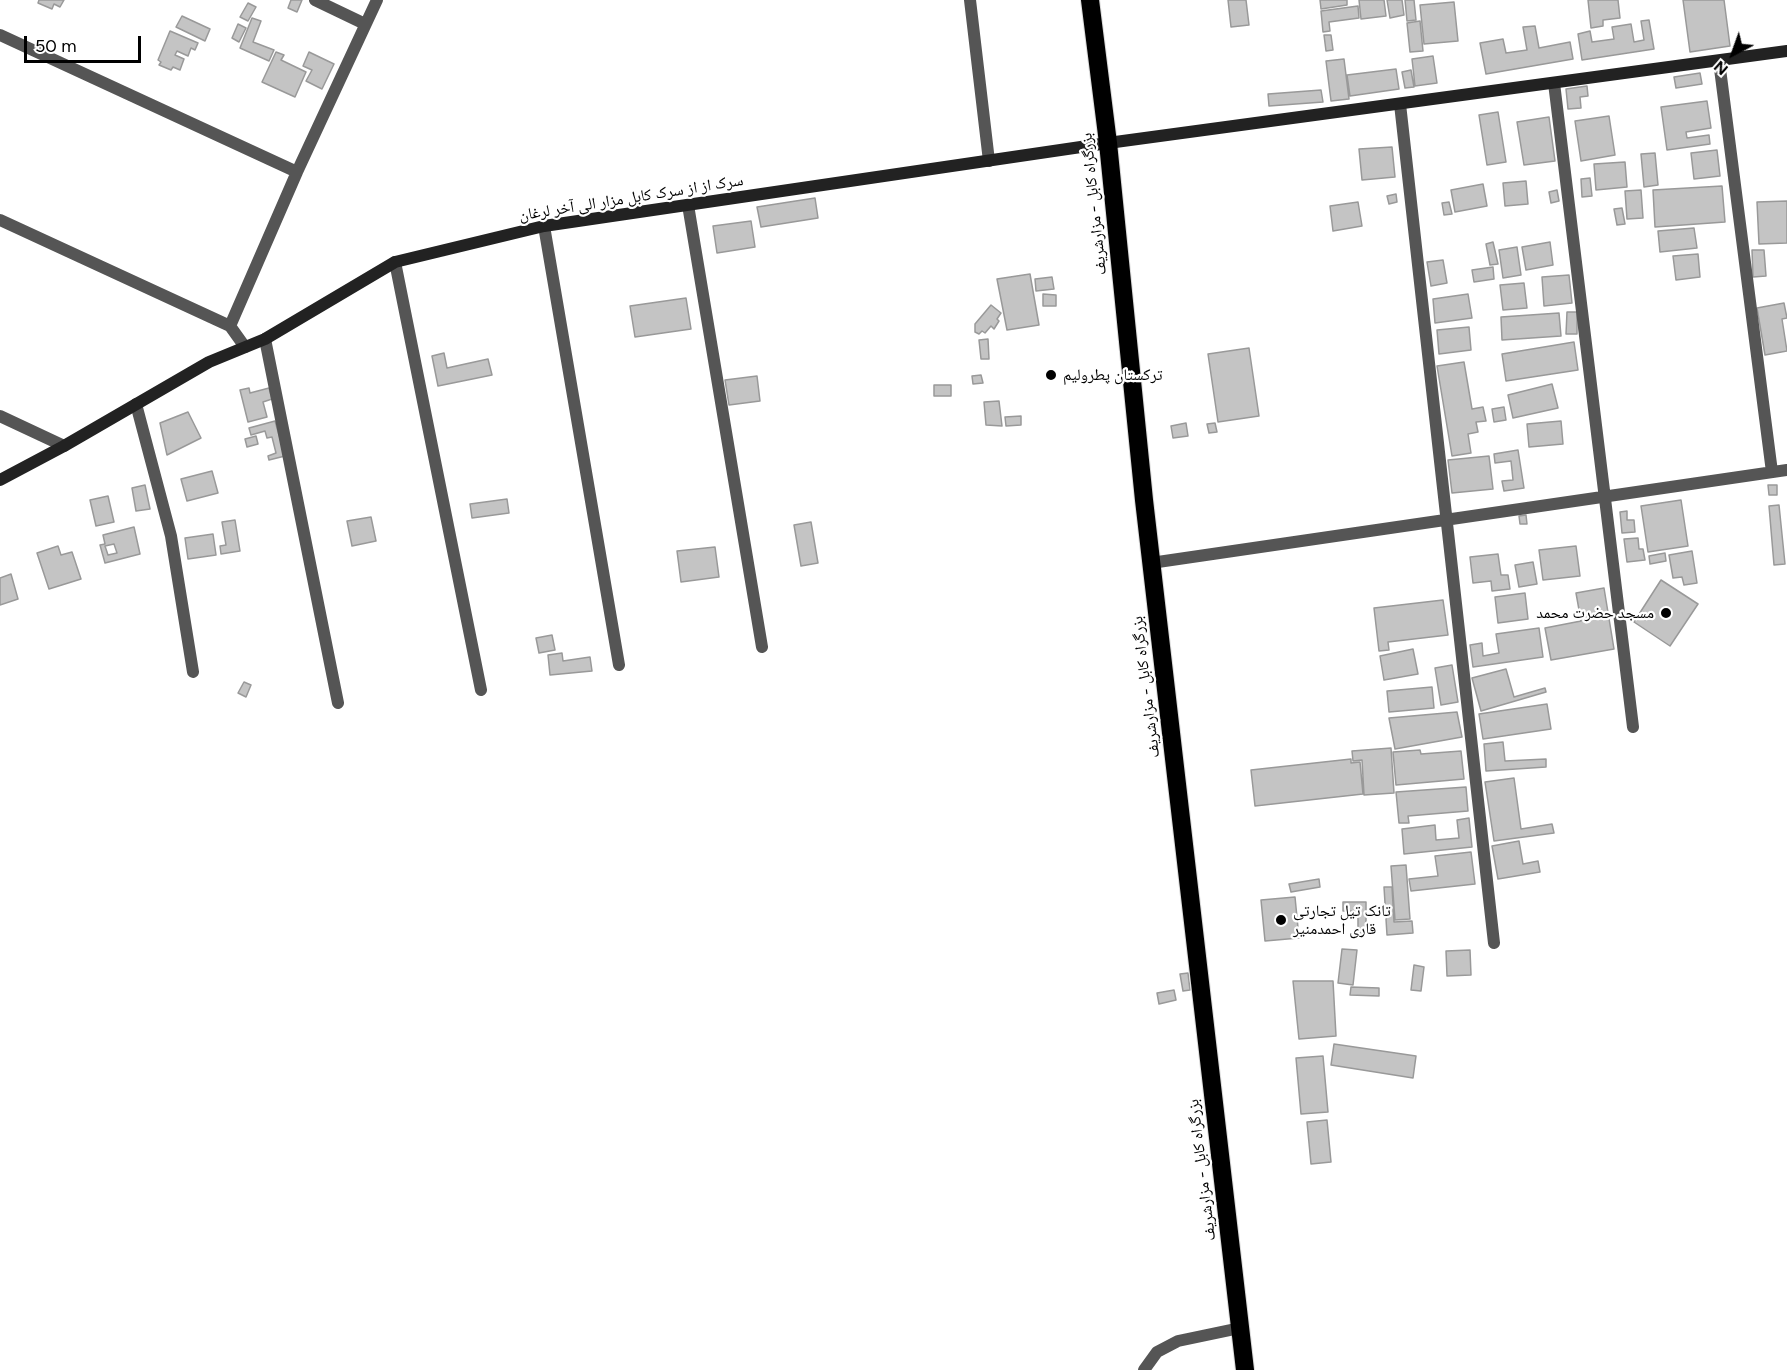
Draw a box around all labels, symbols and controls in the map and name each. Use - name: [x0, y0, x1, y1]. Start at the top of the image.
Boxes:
- scale bar: [27, 24, 144, 62]
- north arrow: [1703, 24, 1763, 84]
- text: 50 m: [35, 35, 77, 57]
- text: N: [1710, 57, 1732, 79]
- street label: بزرگراه کابل - مزارشریف: [1077, 132, 1111, 276]
- street label: سرک از از سرک کابل مزار الی آخر لرغان: [517, 171, 745, 225]
- place label: ترکستان پطرولیم: [1063, 365, 1162, 385]
- marker: ترکستان پطرولیم: [1044, 368, 1058, 382]
- place label: مسجد حضرت محمد: [1536, 603, 1654, 623]
- marker: مسجد حضرت محمد: [1659, 606, 1673, 620]
- street label: بزرگراه کابل - مزارشریف: [1128, 615, 1164, 759]
- place label: تانک تیل تجارتی قاری احمدمنیر: [1293, 901, 1391, 939]
- marker: تانک تیل تجارتی قاری احمدمنیر: [1274, 913, 1288, 927]
- street label: بزرگراه کابل - مزارشریف: [1184, 1098, 1220, 1242]

